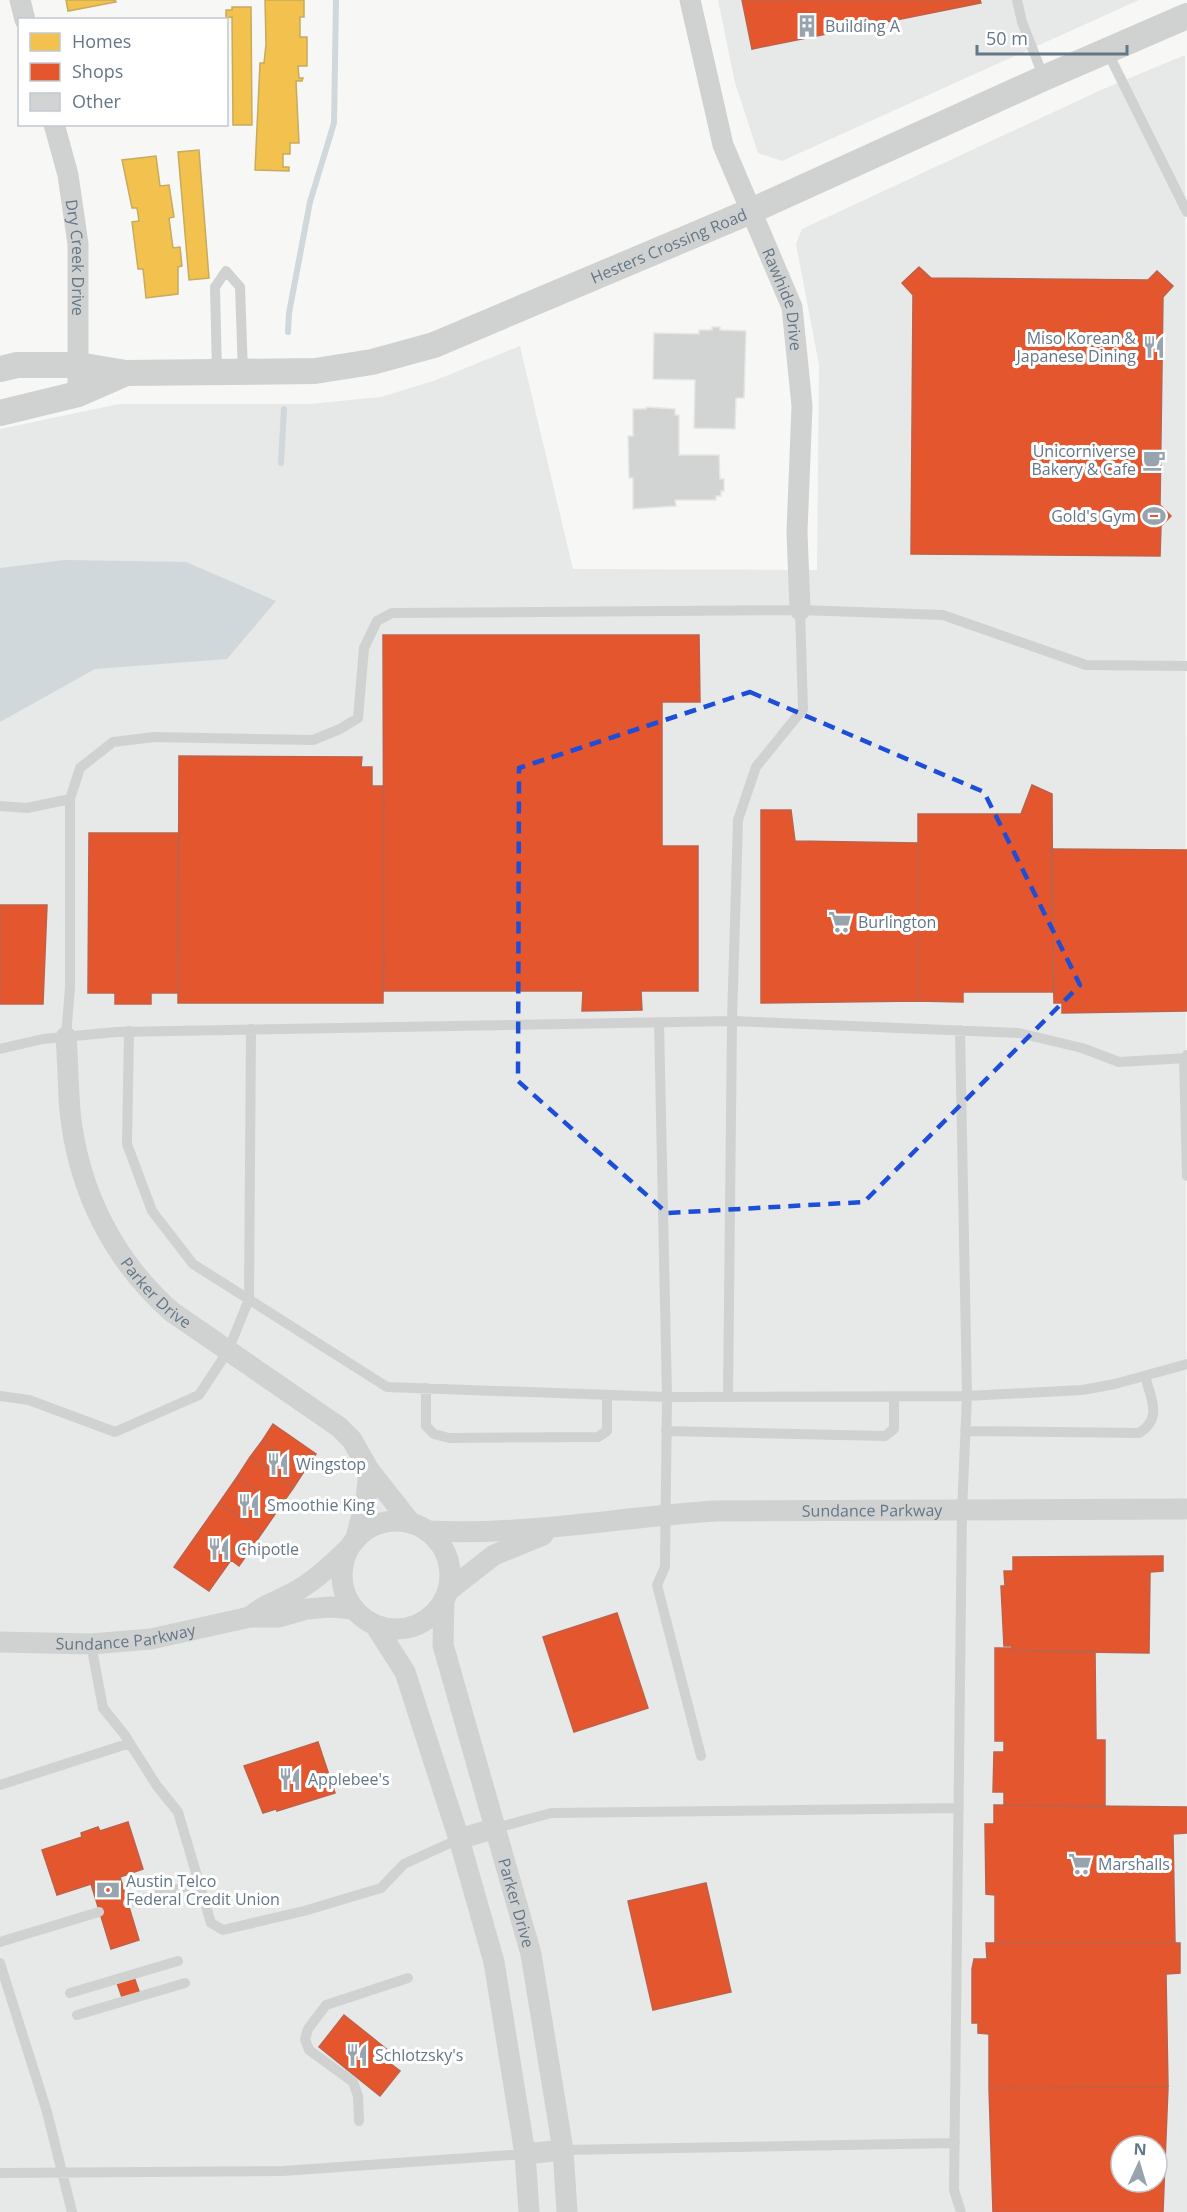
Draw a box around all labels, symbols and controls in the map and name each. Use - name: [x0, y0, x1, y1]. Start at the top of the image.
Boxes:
- building icon: Building A: [794, 13, 820, 39]
- place label: Building A: [825, 15, 901, 37]
- legend: [18, 18, 228, 126]
- scale bar: [977, 18, 1127, 56]
- text: 50 m: [986, 26, 1028, 50]
- text: Homes: [72, 29, 131, 53]
- text: Shops: [72, 59, 123, 83]
- text: Other: [72, 89, 122, 113]
- street label: Dry Creek Drive: [61, 198, 89, 316]
- street label: Hesters Crossing Road: [587, 203, 750, 289]
- street label: Rawhide Drive: [757, 244, 807, 352]
- place label: Miso Korean & Japanese Dining: [1015, 327, 1136, 367]
- restaurant icon: Miso Korean & Japanese Dining: [1141, 334, 1167, 360]
- place label: Unicorniverse Bakery & Cafe: [1032, 440, 1136, 480]
- cafe icon: Unicorniverse Bakery & Cafe: [1141, 447, 1167, 473]
- sports icon: Gold's Gym: [1141, 503, 1167, 529]
- place label: Gold's Gym: [1051, 505, 1136, 527]
- supermarket icon: Burlington: [827, 909, 853, 935]
- place label: Burlington: [858, 911, 936, 933]
- street label: Parker Drive: [116, 1253, 196, 1333]
- restaurant icon: Wingstop: [265, 1451, 291, 1477]
- place label: Wingstop: [296, 1453, 366, 1475]
- restaurant icon: Smoothie King: [236, 1492, 262, 1518]
- place label: Smoothie King: [267, 1494, 375, 1516]
- street label: Sundance Parkway: [802, 1499, 943, 1522]
- restaurant icon: Chipotle: [206, 1536, 232, 1562]
- place label: Chipotle: [237, 1538, 299, 1560]
- street label: Sundance Parkway: [55, 1618, 198, 1655]
- restaurant icon: Applebee's: [277, 1766, 303, 1792]
- place label: Applebee's: [308, 1768, 390, 1790]
- supermarket icon: Marshalls: [1067, 1851, 1093, 1877]
- place label: Marshalls: [1098, 1853, 1170, 1875]
- street label: Parker Drive: [493, 1855, 540, 1950]
- place label: Austin Telco Federal Credit Union: [126, 1870, 280, 1910]
- bank icon: Austin Telco Federal Credit Union: [95, 1877, 121, 1903]
- restaurant icon: Schlotzsky's: [344, 2042, 370, 2068]
- place label: Schlotzsky's: [375, 2044, 463, 2066]
- north arrow: [1109, 2134, 1169, 2194]
- text: N: [1133, 2138, 1147, 2160]

